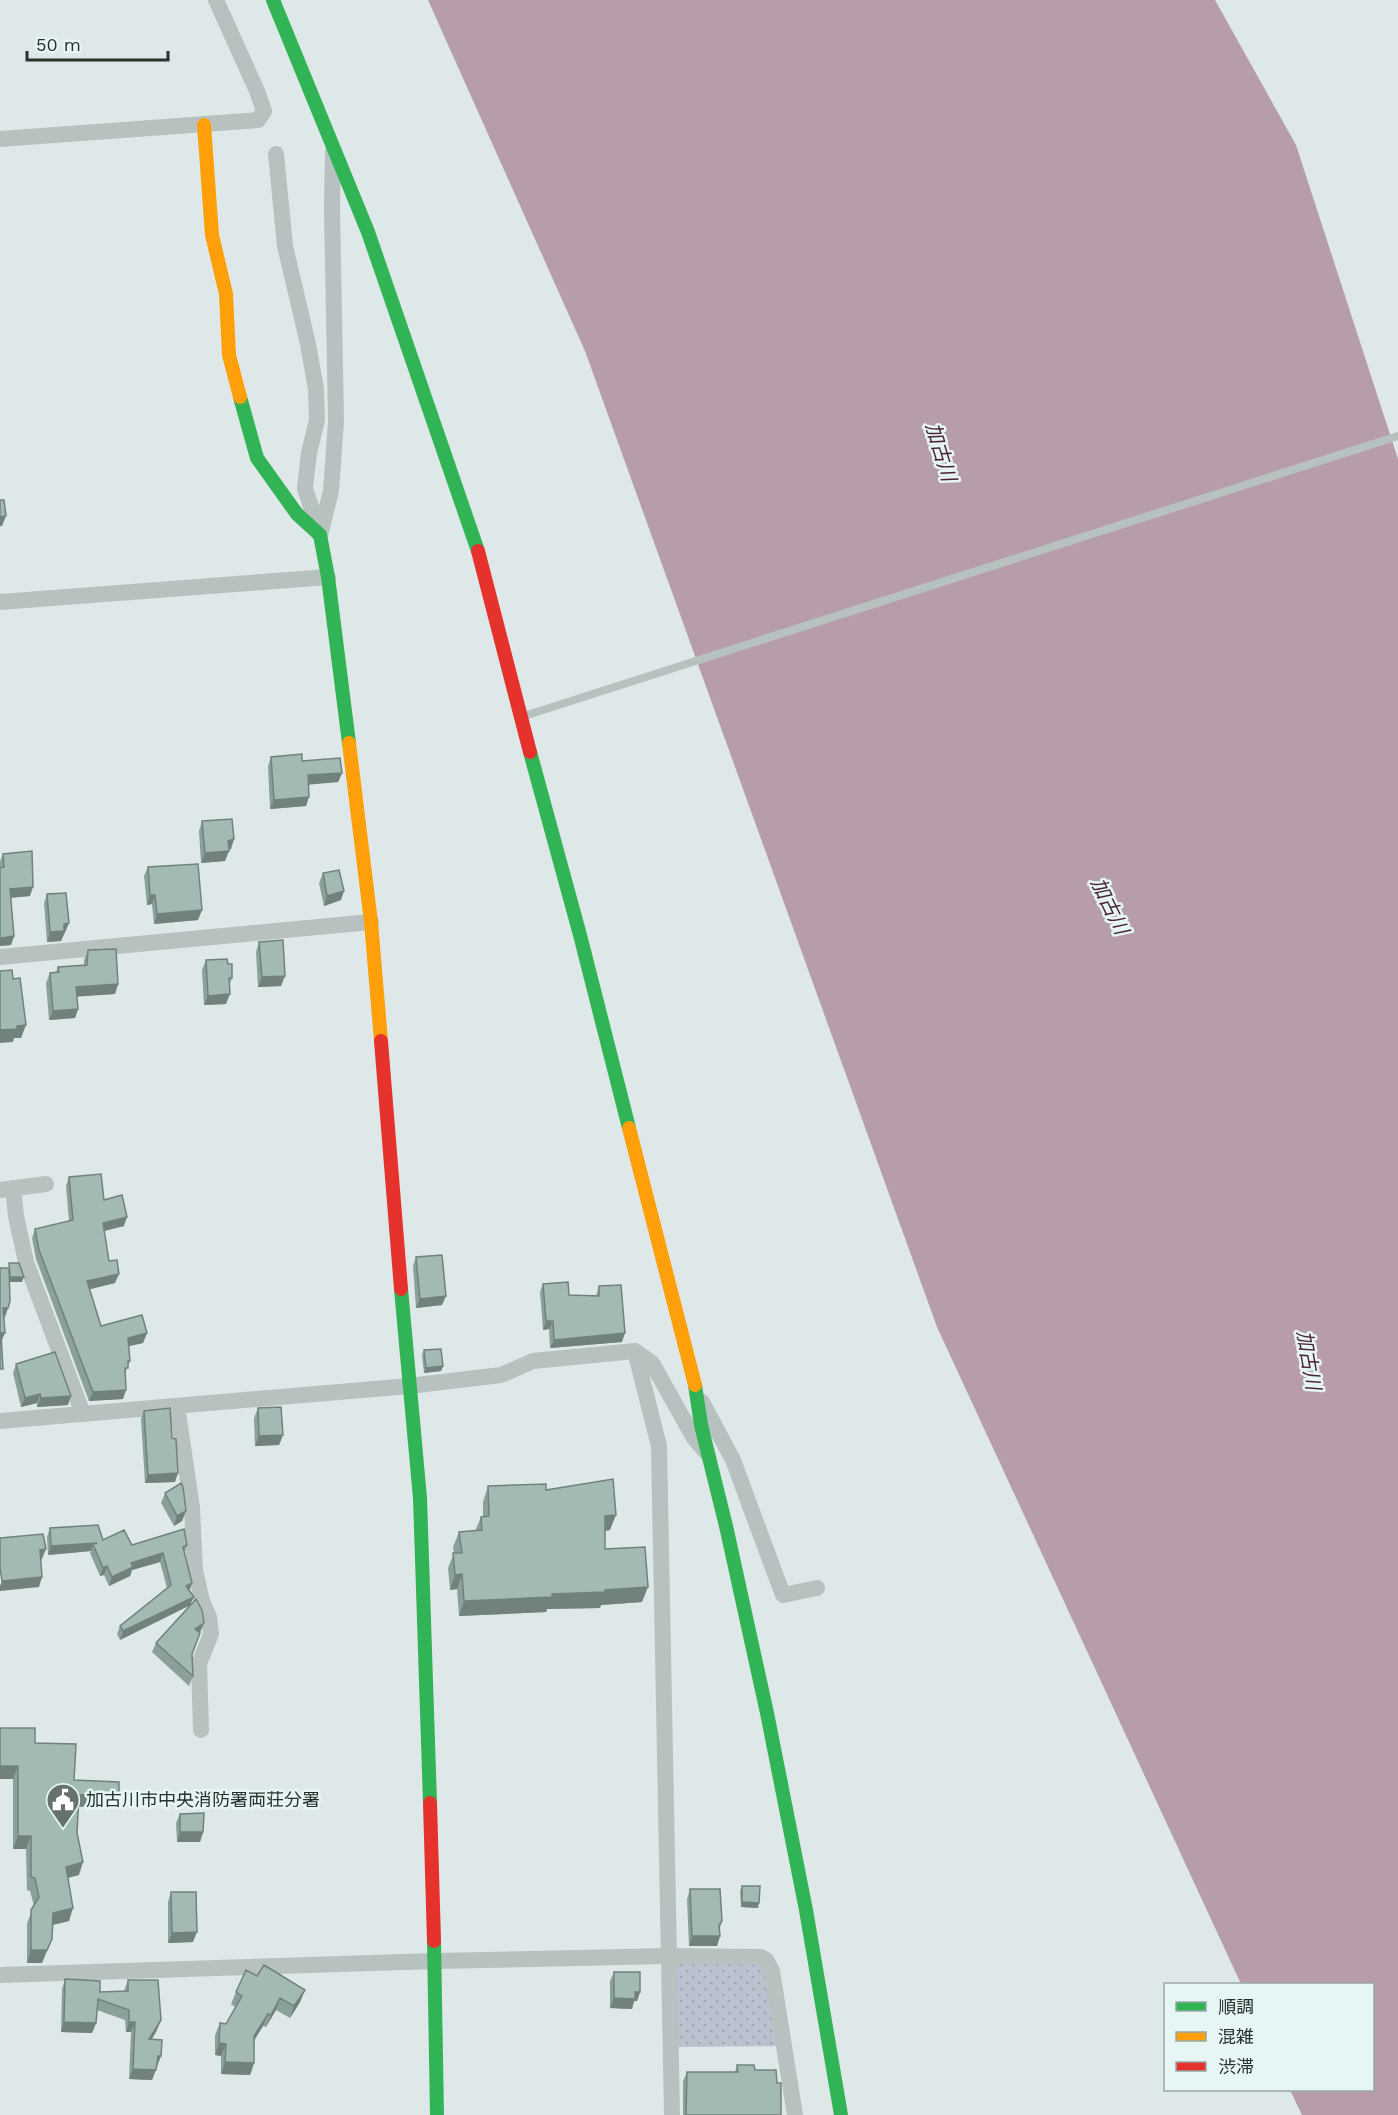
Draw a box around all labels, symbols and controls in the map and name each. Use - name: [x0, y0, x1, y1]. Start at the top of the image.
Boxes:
- scale bar: [27, 24, 168, 62]
- text: 50 m: [36, 34, 81, 55]
- water label: 加古川: [921, 420, 962, 486]
- water label: 加古川: [1086, 874, 1135, 940]
- water label: 加古川: [1292, 1328, 1326, 1394]
- public building icon: 加古川市中央消防署両荘分署: [45, 1782, 81, 1829]
- place label: 加古川市中央消防署両荘分署: [86, 1789, 320, 1810]
- legend: [1164, 1983, 1374, 2091]
- text: 順調: [1218, 1996, 1254, 2017]
- text: 混雑: [1218, 2026, 1254, 2047]
- text: 渋滞: [1218, 2056, 1254, 2077]

